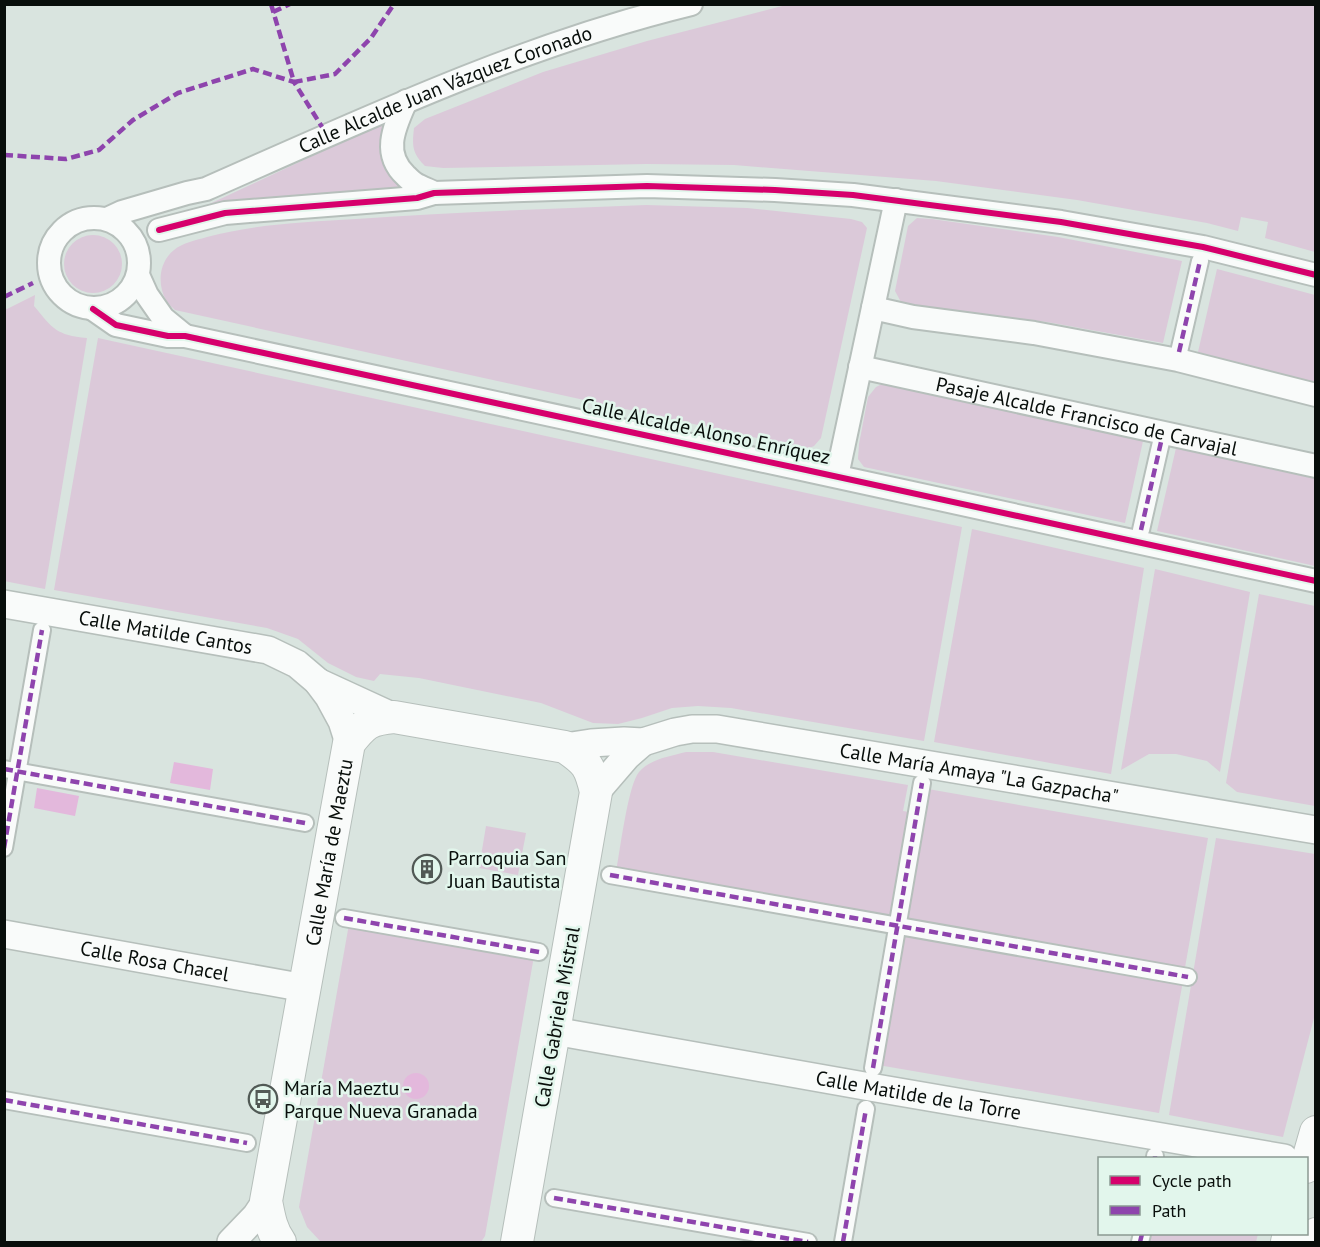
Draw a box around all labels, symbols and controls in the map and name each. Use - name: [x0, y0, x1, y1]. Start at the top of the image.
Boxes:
- street label: Calle Alcalde Juan Vázquez Coronado: [294, 20, 595, 159]
- street label: Pasaje Alcalde Francisco de Carvajal: [934, 371, 1240, 462]
- street label: Calle Alcalde Alonso Enríquez: [579, 392, 833, 470]
- street label: Calle Matilde Cantos: [77, 604, 254, 660]
- street label: Calle María Amaya "La Gazpacha": [838, 737, 1120, 809]
- street label: Calle María de Maeztu: [299, 757, 359, 948]
- place label: Parroquia San Juan Bautista: [447, 845, 566, 894]
- building icon: Parroquia San Juan Bautista: [411, 853, 443, 885]
- street label: Calle Gabriela Mistral: [528, 924, 586, 1110]
- street label: Calle Rosa Chacel: [78, 935, 231, 987]
- street label: Calle Matilde de la Torre: [814, 1065, 1023, 1126]
- place label: María Maeztu - Parque Nueva Granada: [284, 1075, 478, 1124]
- bus stop icon: María Maeztu - Parque Nueva Granada: [247, 1083, 279, 1115]
- legend: [1098, 1157, 1308, 1235]
- text: Cycle path: [1152, 1169, 1232, 1192]
- text: Path: [1152, 1199, 1186, 1222]

